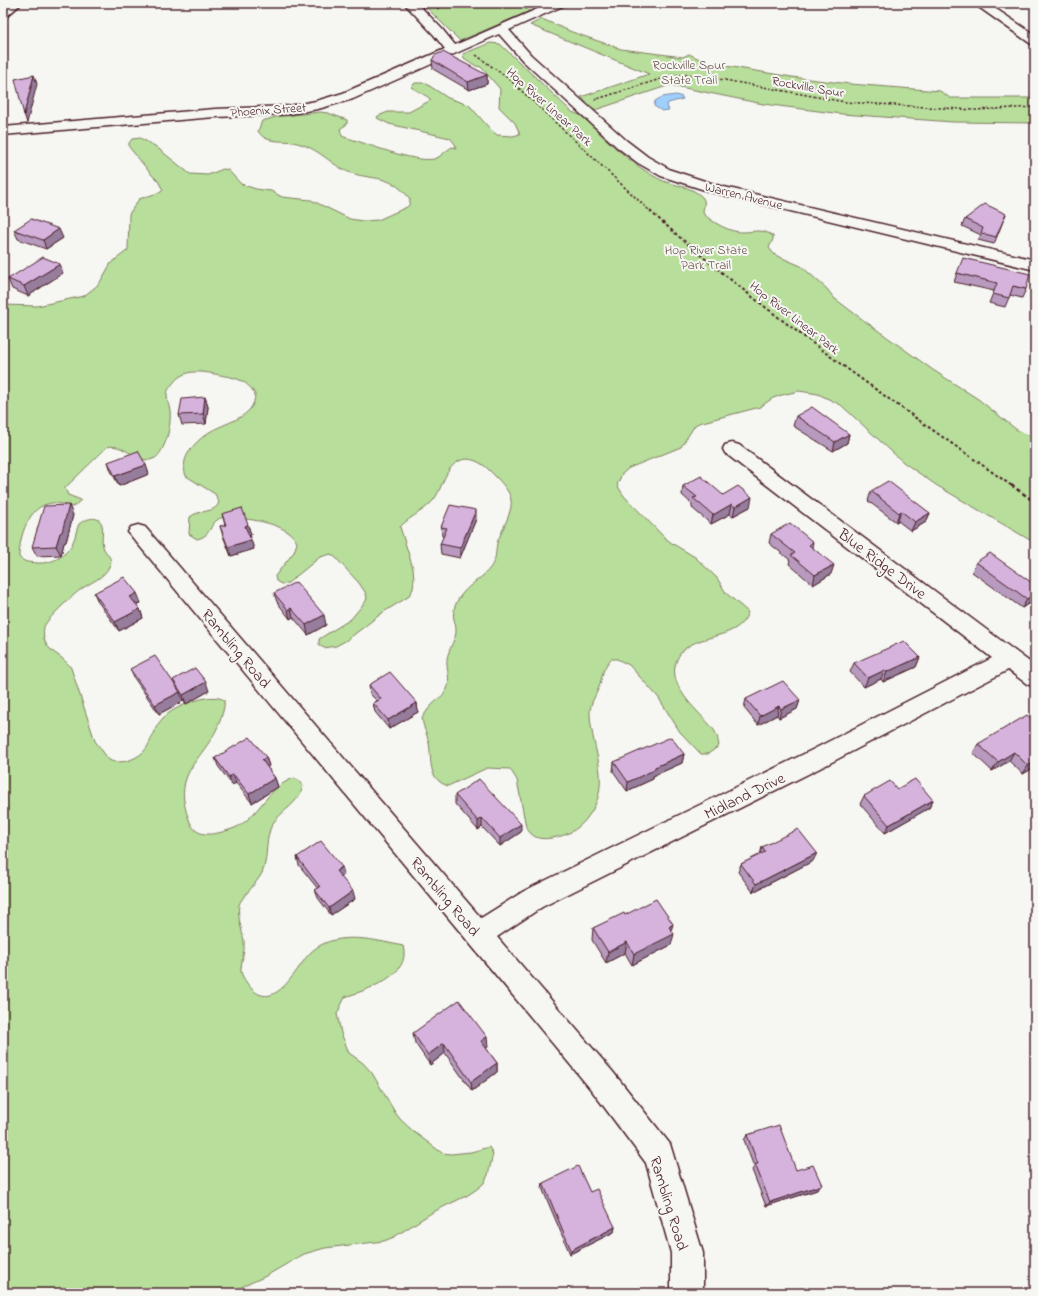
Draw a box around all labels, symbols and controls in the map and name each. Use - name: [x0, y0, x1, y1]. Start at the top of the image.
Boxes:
- park label: Rockville Spur State Trail: [652, 56, 726, 90]
- street label: Hop River Linear Park: [502, 63, 596, 151]
- street label: Rockville Spur: [770, 72, 846, 103]
- street label: Phoenix Street: [229, 98, 307, 123]
- street label: Warren Avenue: [703, 178, 785, 215]
- park label: Hop River State Park Trail: [665, 241, 747, 275]
- street label: Hop River Linear Park: [745, 277, 843, 360]
- street label: Blue Ridge Drive: [832, 523, 932, 606]
- street label: Rambling Road: [195, 604, 276, 694]
- street label: Midland Drive: [700, 767, 790, 827]
- street label: Rambling Road: [404, 852, 485, 942]
- street label: Rambling Road: [642, 1154, 694, 1254]

